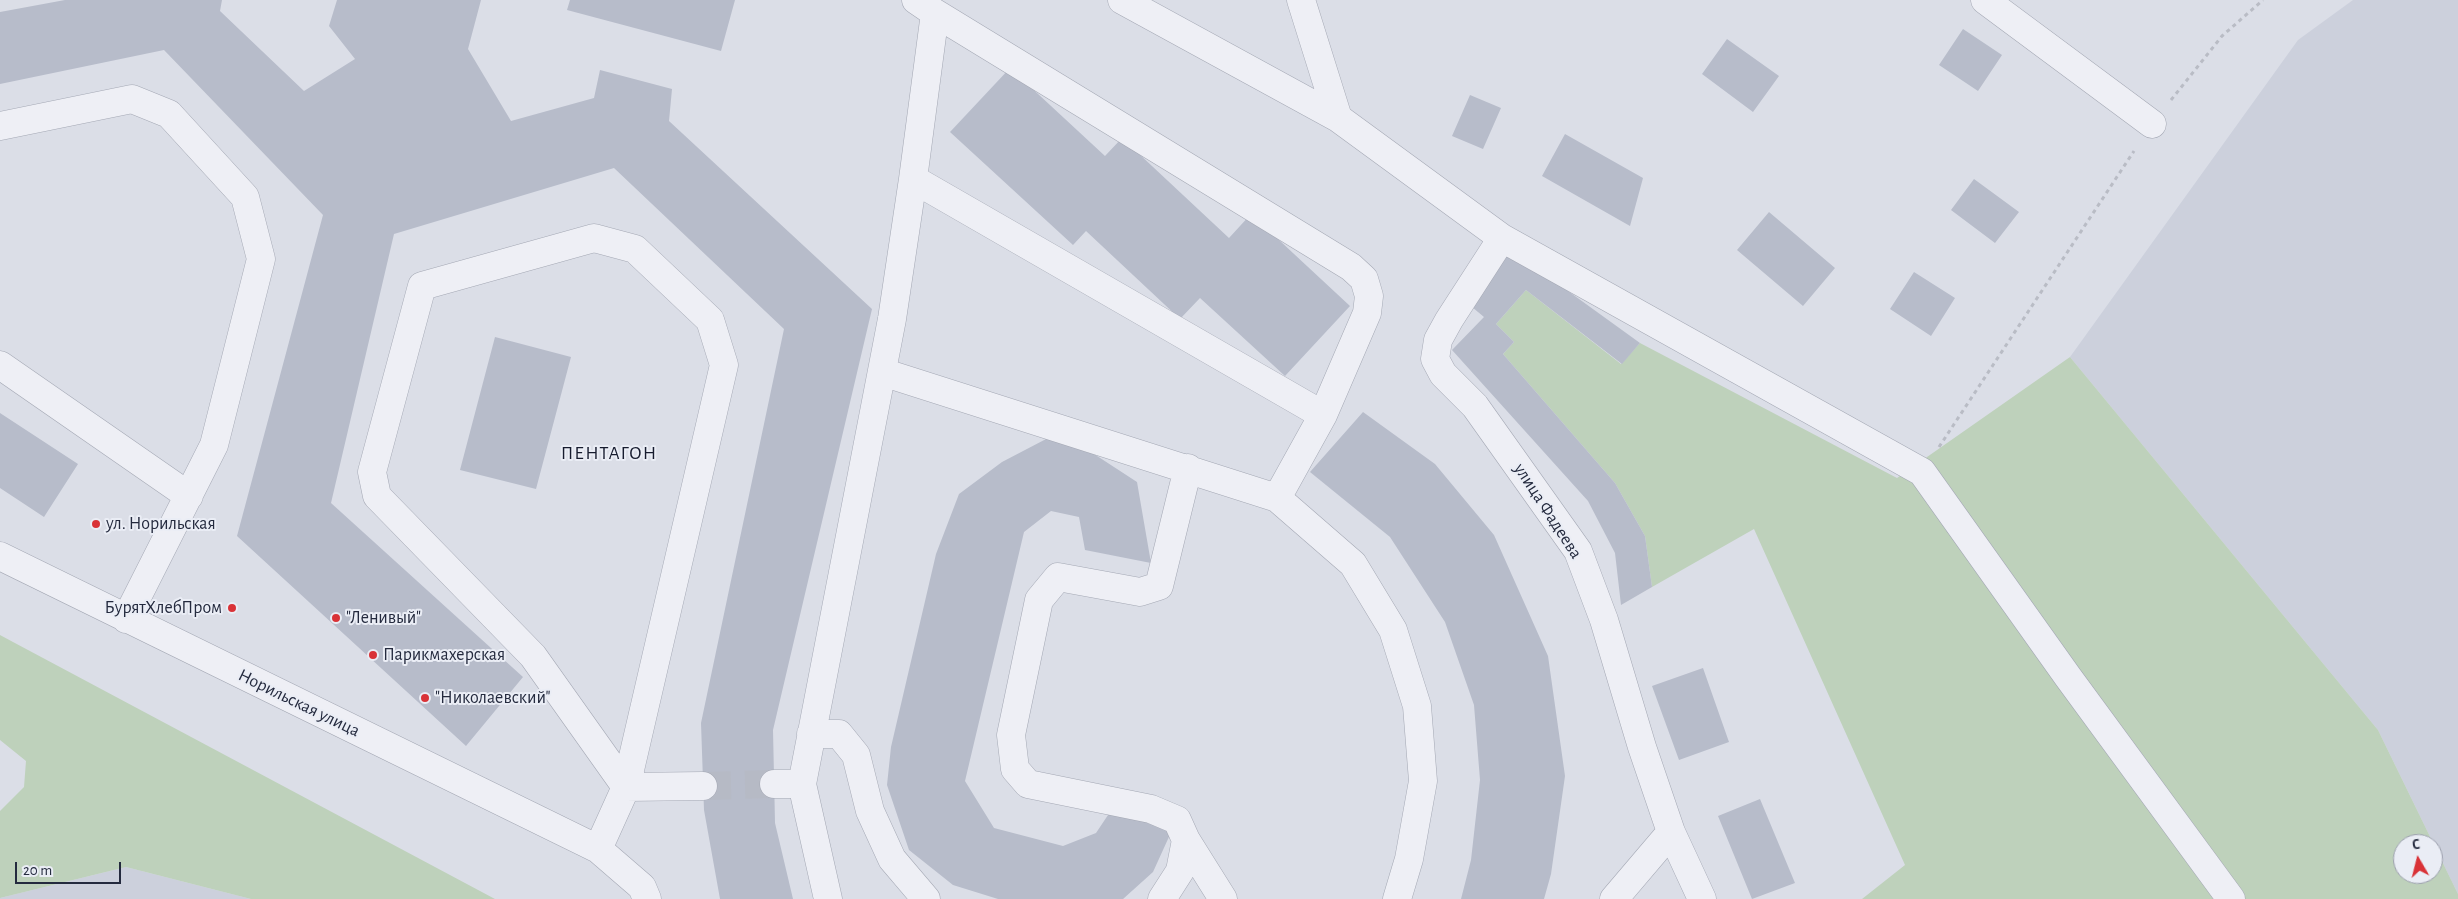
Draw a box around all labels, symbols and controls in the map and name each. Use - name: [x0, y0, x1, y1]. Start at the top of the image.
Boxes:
- district label: ПЕНТАГОН: [560, 442, 658, 464]
- street label: улица Фадеева: [1509, 459, 1587, 563]
- place label: ул. Норильская: [106, 513, 216, 535]
- marker: ул. Норильская: [90, 518, 102, 530]
- place label: БурятХлебПром: [104, 597, 222, 619]
- marker: БурятХлебПром: [226, 602, 238, 614]
- place label: "Ленивый": [346, 607, 421, 629]
- marker: "Ленивый": [330, 612, 342, 624]
- place label: Парикмахерская: [383, 644, 505, 666]
- marker: Парикмахерская: [367, 649, 379, 661]
- street label: Норильская улица: [235, 664, 363, 742]
- place label: "Николаевский": [435, 687, 551, 709]
- marker: "Николаевский": [419, 692, 431, 704]
- north arrow: [2393, 834, 2443, 884]
- text: С: [2411, 838, 2421, 853]
- scale bar: [18, 852, 124, 884]
- text: 20 m: [23, 863, 52, 878]

